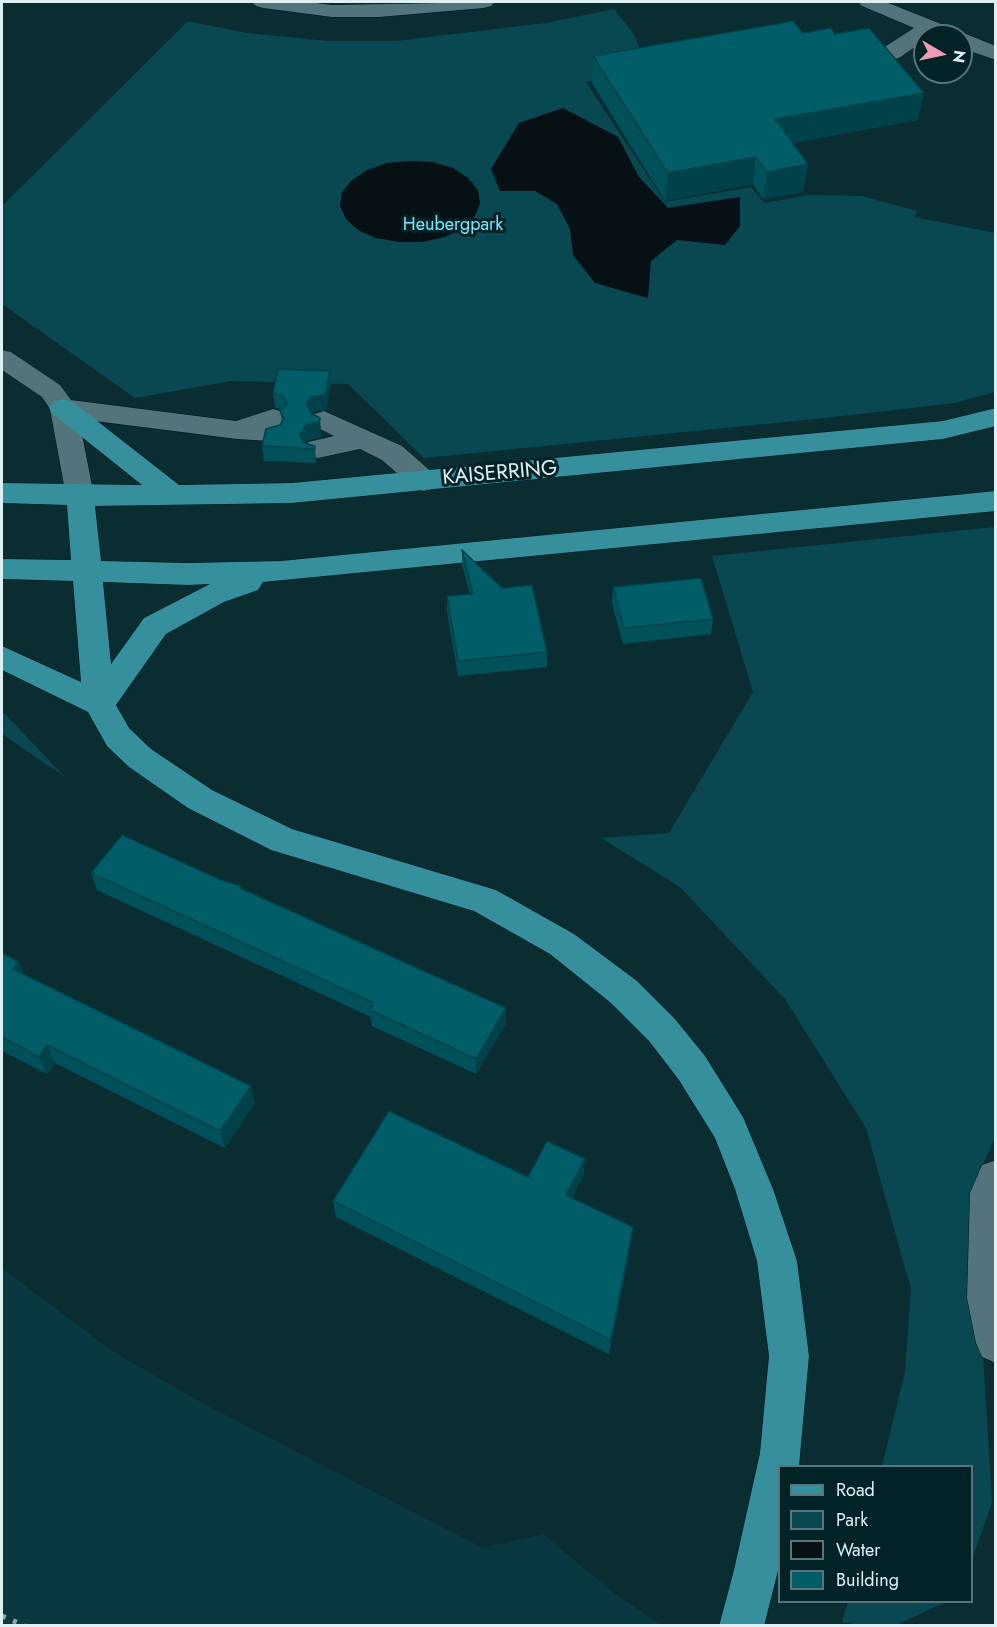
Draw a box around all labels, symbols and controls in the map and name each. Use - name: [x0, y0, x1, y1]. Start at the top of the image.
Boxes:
- north arrow: [913, 24, 973, 84]
- text: N: [947, 49, 972, 65]
- park label: Heubergpark: [403, 215, 503, 237]
- street label: KAISERRING: [442, 456, 558, 492]
- legend: [778, 1465, 973, 1603]
- text: Road: [836, 1477, 875, 1503]
- text: Park: [836, 1507, 868, 1533]
- text: Water: [836, 1537, 880, 1563]
- text: Building: [836, 1567, 899, 1593]

